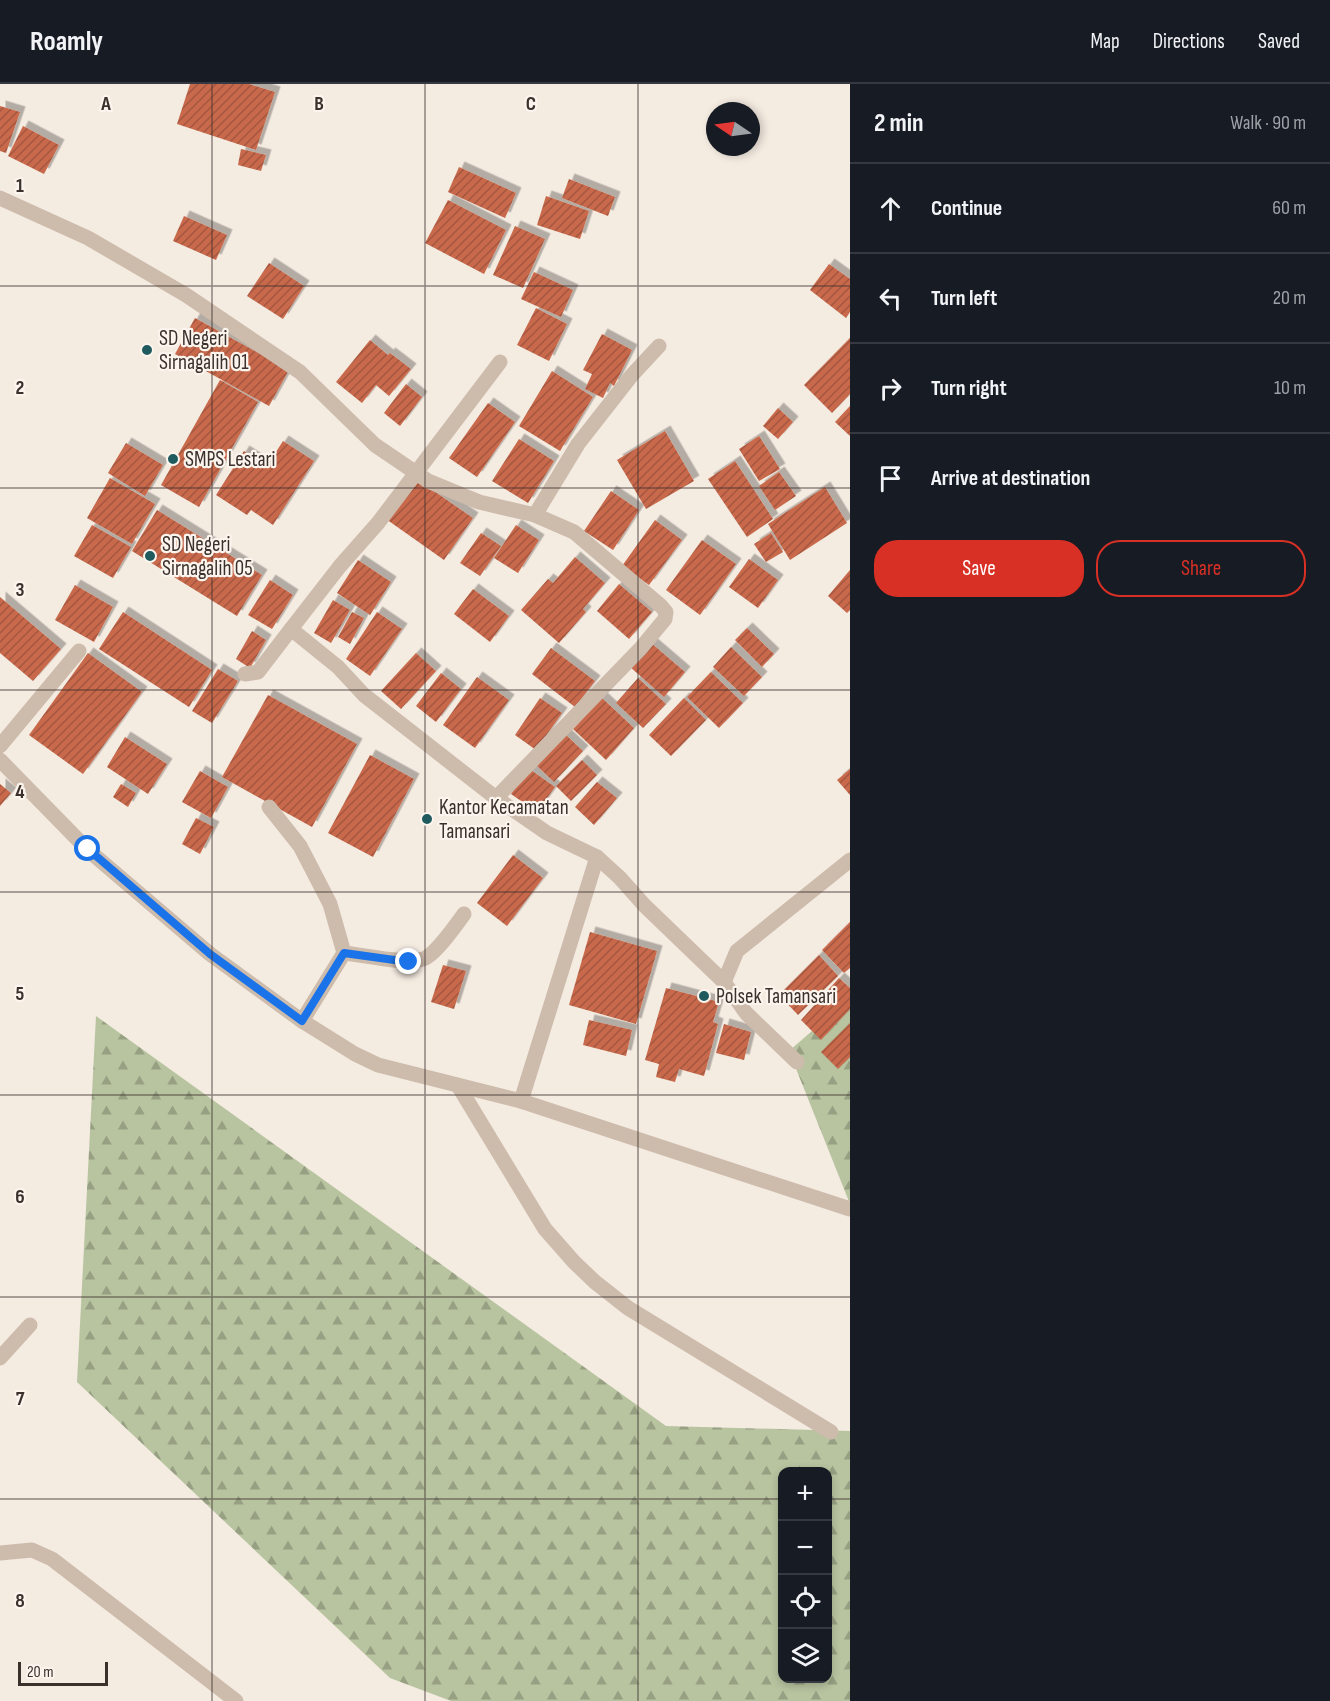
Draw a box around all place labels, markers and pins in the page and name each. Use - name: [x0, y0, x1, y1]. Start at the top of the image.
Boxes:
- place label: SD Negeri Sirnagalih 01: [159, 326, 249, 375]
- marker: SD Negeri Sirnagalih 01: [140, 343, 154, 357]
- place label: SMPS Lestari: [185, 447, 276, 472]
- marker: SMPS Lestari: [166, 452, 180, 466]
- place label: SD Negeri Sirnagalih 05: [162, 532, 253, 581]
- marker: SD Negeri Sirnagalih 05: [143, 549, 157, 563]
- place label: Kantor Kecamatan Tamansari: [439, 795, 569, 844]
- marker: Kantor Kecamatan Tamansari: [420, 812, 434, 826]
- place label: Polsek Tamansari: [716, 984, 836, 1009]
- marker: Polsek Tamansari: [697, 989, 711, 1003]

